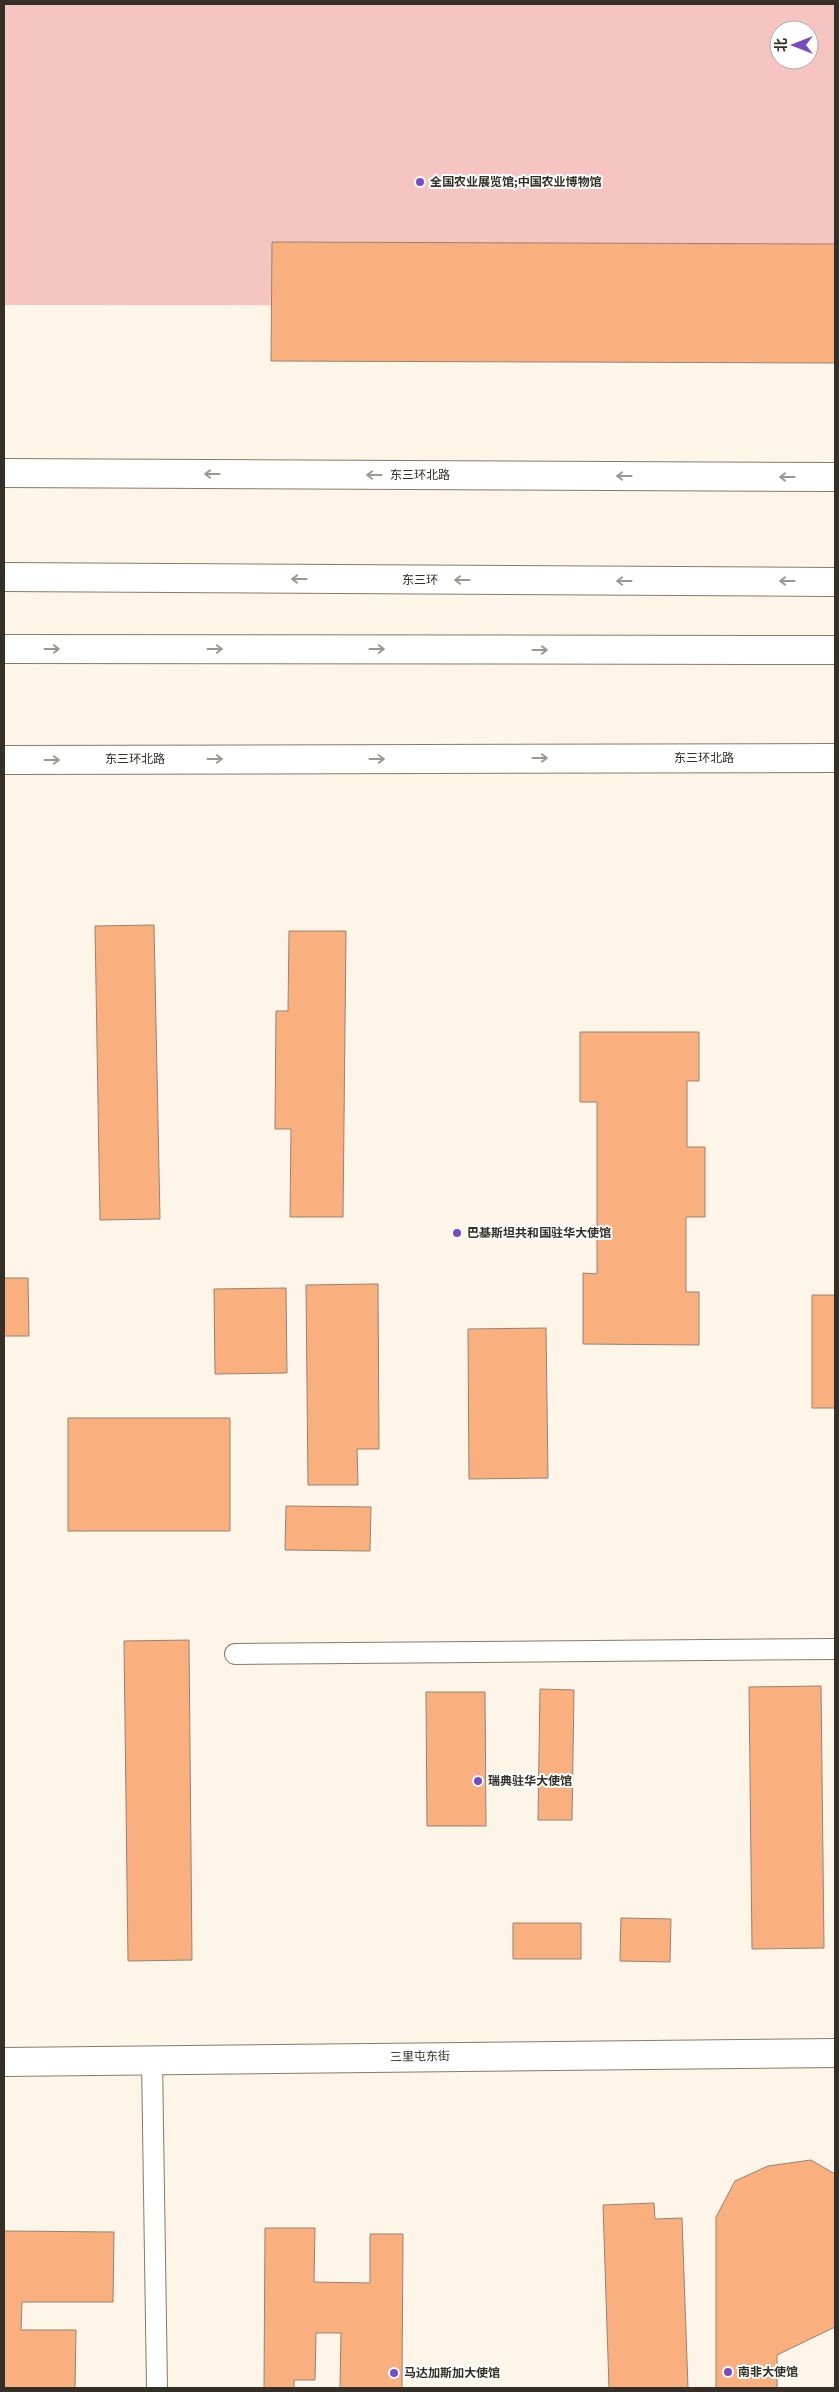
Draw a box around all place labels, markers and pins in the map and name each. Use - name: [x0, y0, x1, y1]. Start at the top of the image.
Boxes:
- place label: 全国农业展览馆;中国农业博物馆: [430, 174, 602, 191]
- marker: 全国农业展览馆;中国农业博物馆: [414, 176, 426, 188]
- place label: 巴基斯坦共和国驻华大使馆: [467, 1225, 611, 1242]
- marker: 巴基斯坦共和国驻华大使馆: [451, 1227, 463, 1239]
- place label: 瑞典驻华大使馆: [488, 1773, 572, 1790]
- marker: 瑞典驻华大使馆: [472, 1775, 484, 1787]
- place label: 南非大使馆: [738, 2364, 798, 2381]
- place label: 马达加斯加大使馆: [404, 2365, 500, 2382]
- marker: 南非大使馆: [722, 2366, 734, 2378]
- marker: 马达加斯加大使馆: [388, 2367, 400, 2379]

